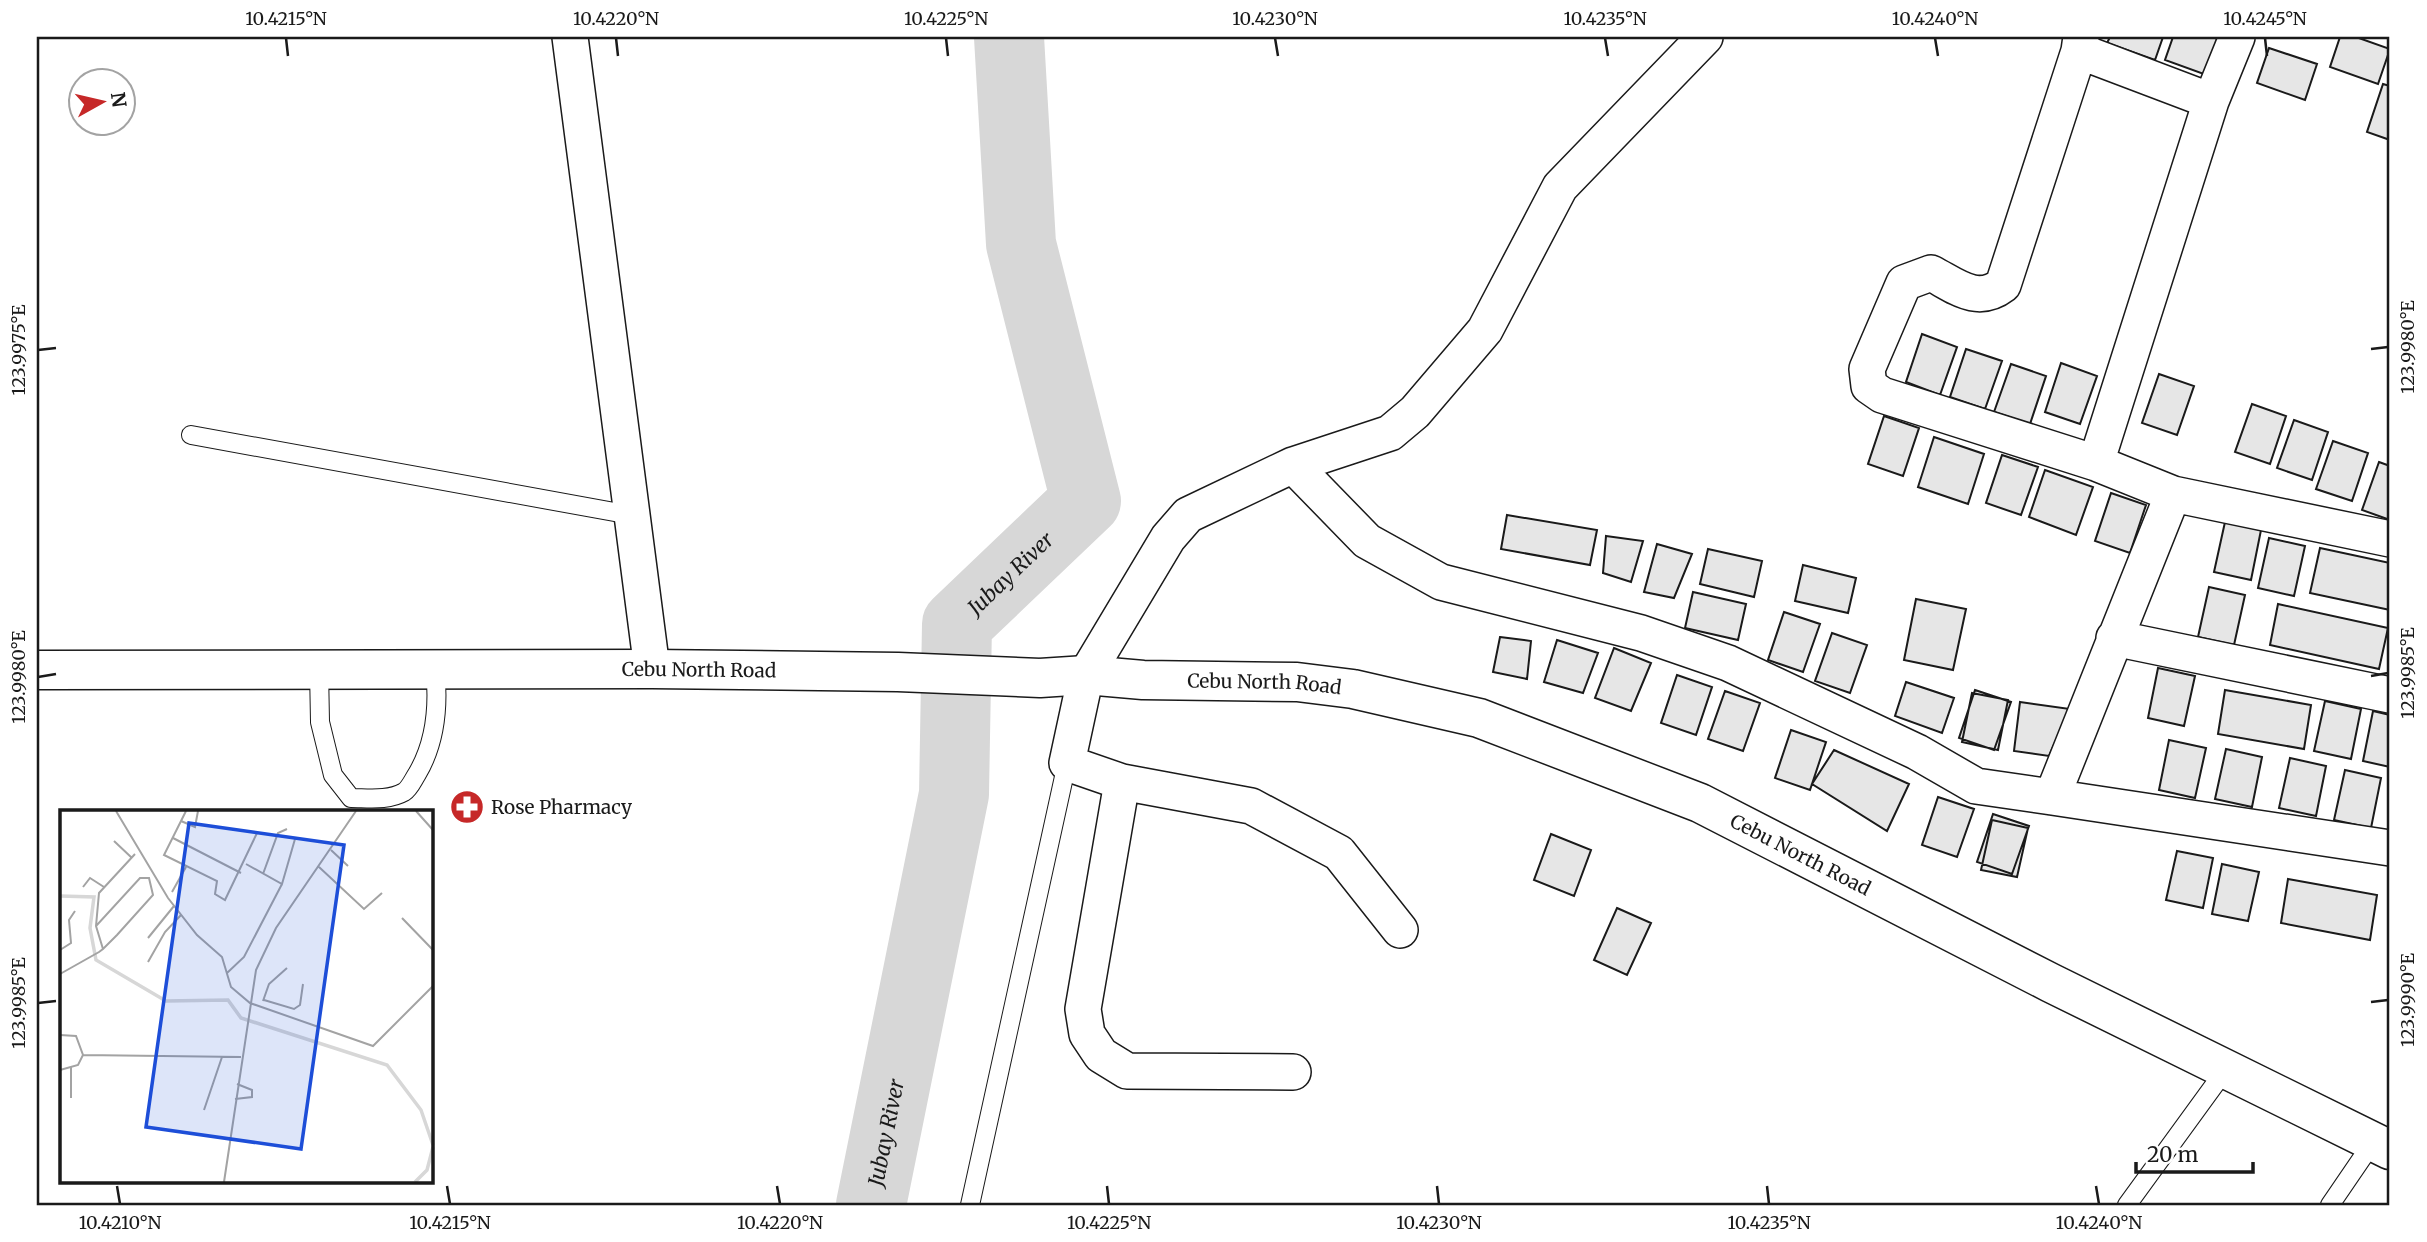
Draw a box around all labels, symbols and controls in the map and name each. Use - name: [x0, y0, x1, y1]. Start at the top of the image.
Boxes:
- text: 10.4215°N: [245, 7, 327, 30]
- text: 10.4220°N: [573, 7, 659, 30]
- text: 10.4225°N: [904, 7, 988, 30]
- text: 10.4230°N: [1232, 7, 1318, 30]
- text: 10.4235°N: [1563, 7, 1647, 30]
- text: 10.4240°N: [1892, 7, 1978, 30]
- text: 10.4245°N: [2223, 7, 2307, 30]
- north arrow: [66, 66, 136, 136]
- text: N: [106, 91, 132, 109]
- text: 123.9980°E: [2396, 300, 2419, 394]
- text: 123.9975°E: [7, 304, 30, 395]
- water label: Jubay River: [960, 526, 1059, 622]
- text: 123.9985°E: [2396, 627, 2419, 719]
- text: 123.9980°E: [7, 630, 30, 724]
- street label: Cebu North Road: [622, 657, 776, 683]
- street label: Cebu North Road: [1187, 669, 1343, 699]
- pharmacy icon: Rose Pharmacy: [448, 788, 486, 826]
- place label: Rose Pharmacy: [491, 795, 632, 819]
- street label: Cebu North Road: [1726, 809, 1875, 901]
- inset map: [60, 810, 432, 1182]
- text: 123.9990°E: [2396, 952, 2419, 1047]
- text: 123.9985°E: [7, 957, 30, 1049]
- water label: Jubay River: [861, 1076, 910, 1190]
- scale bar: [2136, 1130, 2254, 1174]
- text: 20 m: [2147, 1141, 2199, 1168]
- text: 10.4210°N: [79, 1211, 161, 1234]
- text: 10.4215°N: [409, 1211, 491, 1234]
- text: 10.4220°N: [737, 1211, 823, 1234]
- text: 10.4225°N: [1067, 1211, 1151, 1234]
- text: 10.4230°N: [1396, 1211, 1482, 1234]
- text: 10.4235°N: [1727, 1211, 1811, 1234]
- text: 10.4240°N: [2056, 1211, 2142, 1234]

